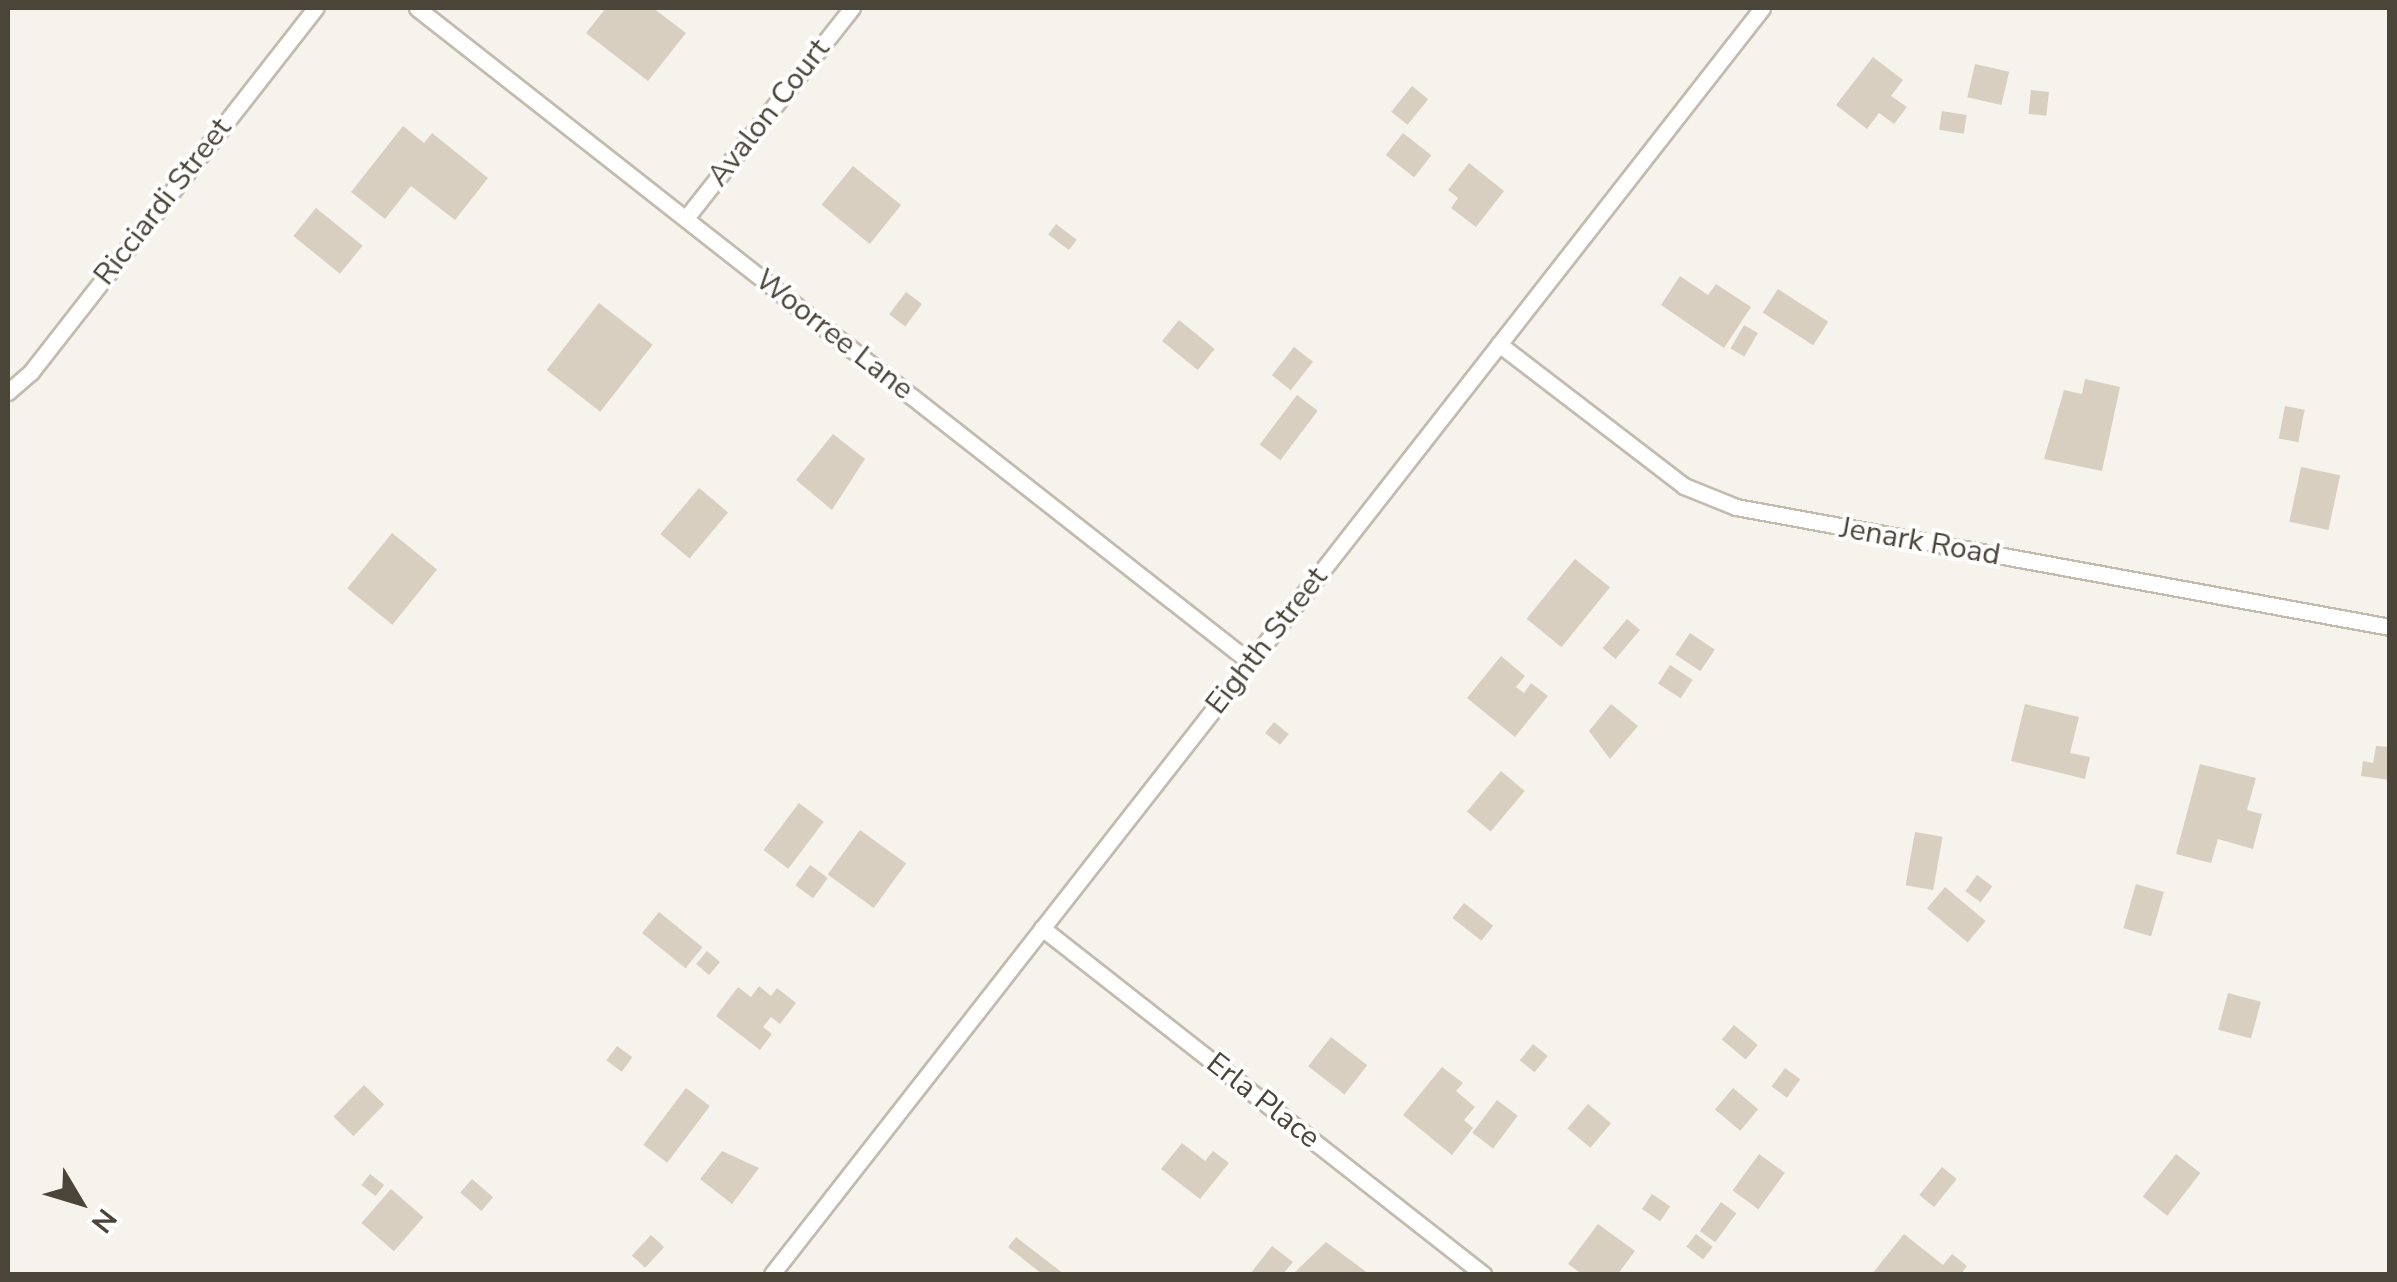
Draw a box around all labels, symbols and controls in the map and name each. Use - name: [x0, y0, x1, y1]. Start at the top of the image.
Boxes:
- street label: Avalon Court: [700, 32, 838, 194]
- street label: Ricciardi Street: [87, 111, 239, 293]
- street label: Woorree Lane: [748, 262, 920, 408]
- street label: Jenark Road: [1837, 510, 2003, 574]
- street label: Eighth Street: [1199, 561, 1335, 721]
- street label: Erla Place: [1199, 1046, 1327, 1156]
- north arrow: [30, 1152, 130, 1252]
- text: N: [82, 1201, 125, 1240]

